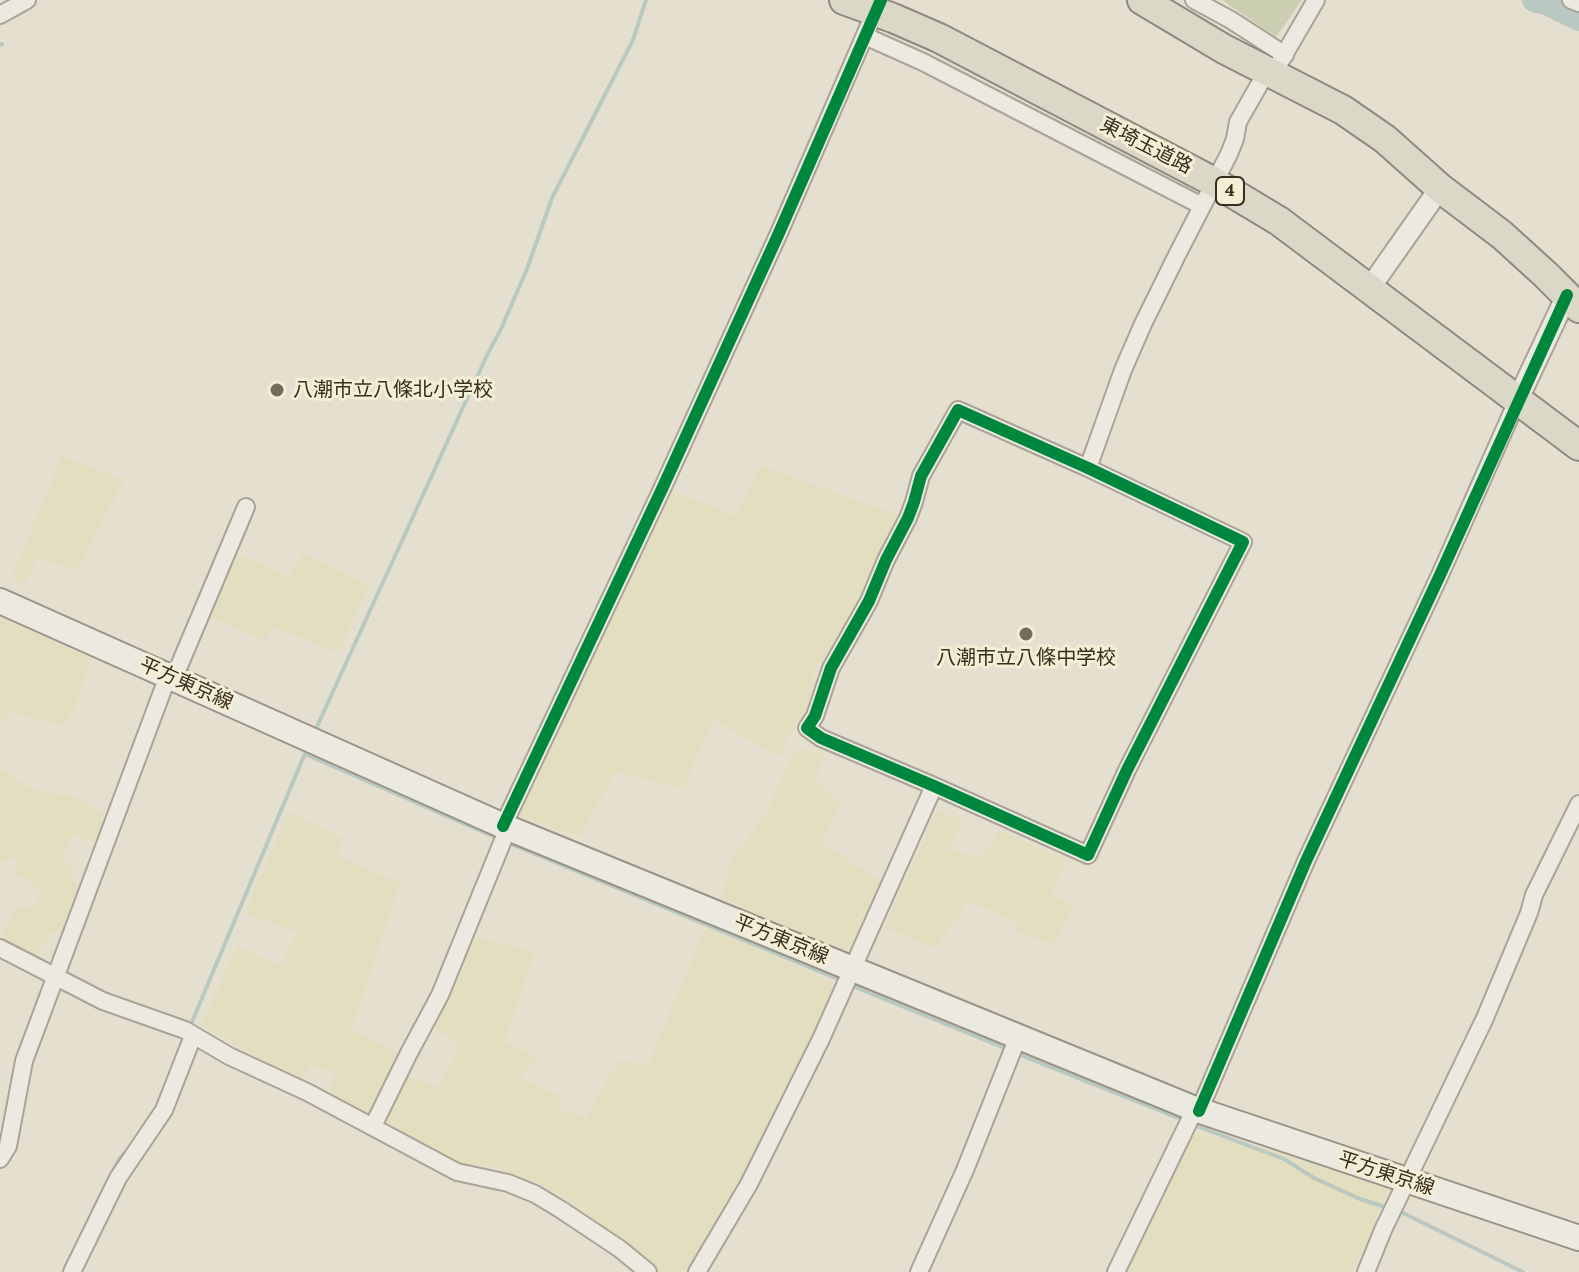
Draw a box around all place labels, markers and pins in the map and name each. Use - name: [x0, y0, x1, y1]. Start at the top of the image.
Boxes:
- place label: 八潮市立八條北小学校: [293, 378, 493, 402]
- marker: 八潮市立八條北小学校: [268, 381, 286, 399]
- marker: 八潮市立八條中学校: [1017, 625, 1035, 643]
- place label: 八潮市立八條中学校: [936, 646, 1116, 670]

